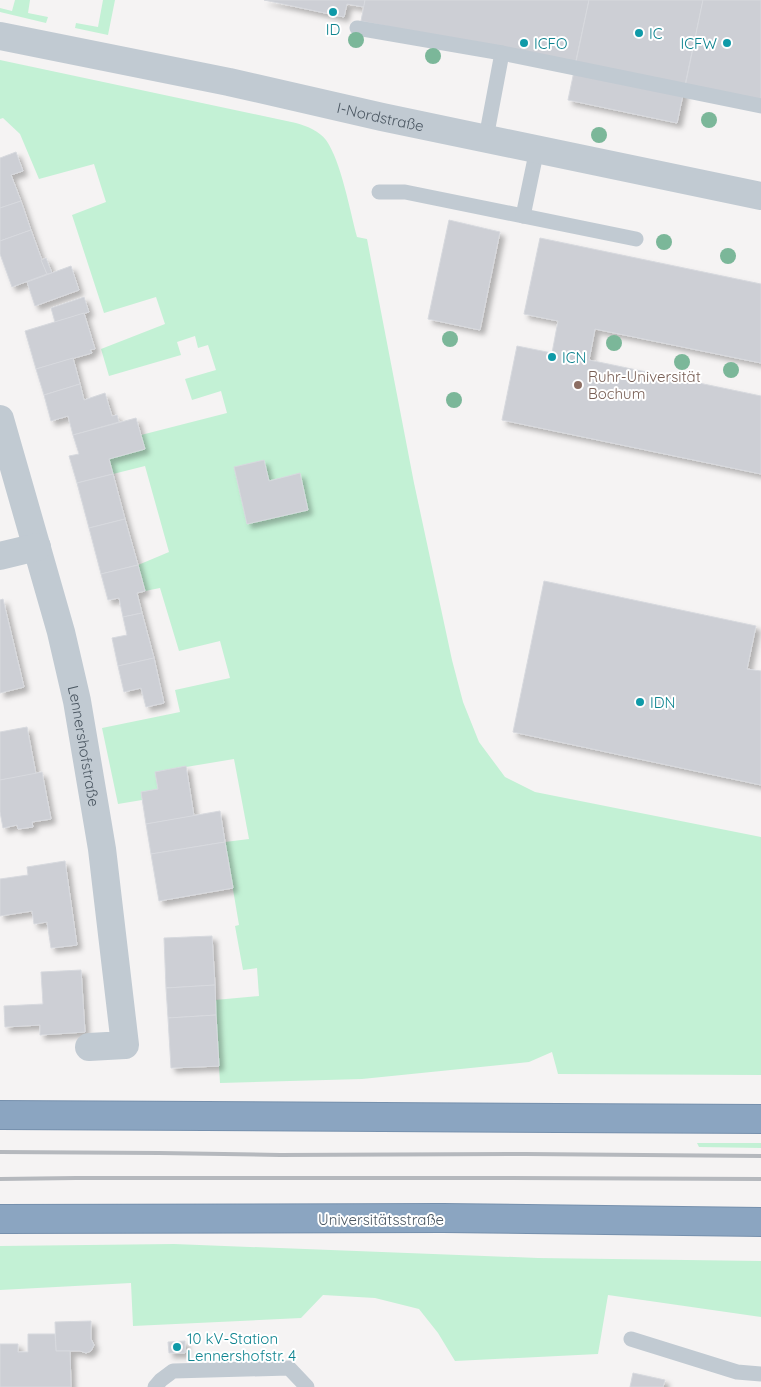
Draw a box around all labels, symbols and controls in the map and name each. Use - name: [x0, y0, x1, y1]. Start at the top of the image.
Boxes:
- marker: ID: [327, 6, 339, 18]
- place label: ID: [326, 20, 340, 39]
- place label: IC: [649, 24, 663, 43]
- marker: IC: [633, 27, 645, 39]
- place label: ICFO: [534, 34, 567, 53]
- place label: ICFW: [680, 34, 718, 53]
- marker: ICFO: [518, 37, 530, 49]
- marker: ICFW: [721, 37, 733, 49]
- street label: I-Nordstraße: [335, 98, 426, 135]
- place label: ICN: [562, 348, 586, 367]
- marker: ICN: [546, 351, 558, 363]
- place label: Ruhr-Universität Bochum: [588, 367, 701, 403]
- marker: Ruhr-Universität Bochum: [572, 379, 584, 391]
- street label: Lennershofstraße: [64, 684, 104, 808]
- place label: IDN: [650, 693, 675, 712]
- marker: IDN: [634, 696, 646, 708]
- street label: Universitätsstraße: [318, 1210, 444, 1229]
- place label: 10 kV-Station Lennershofstr. 4: [187, 1329, 296, 1365]
- marker: 10 kV-Station Lennershofstr. 4: [171, 1341, 183, 1353]

